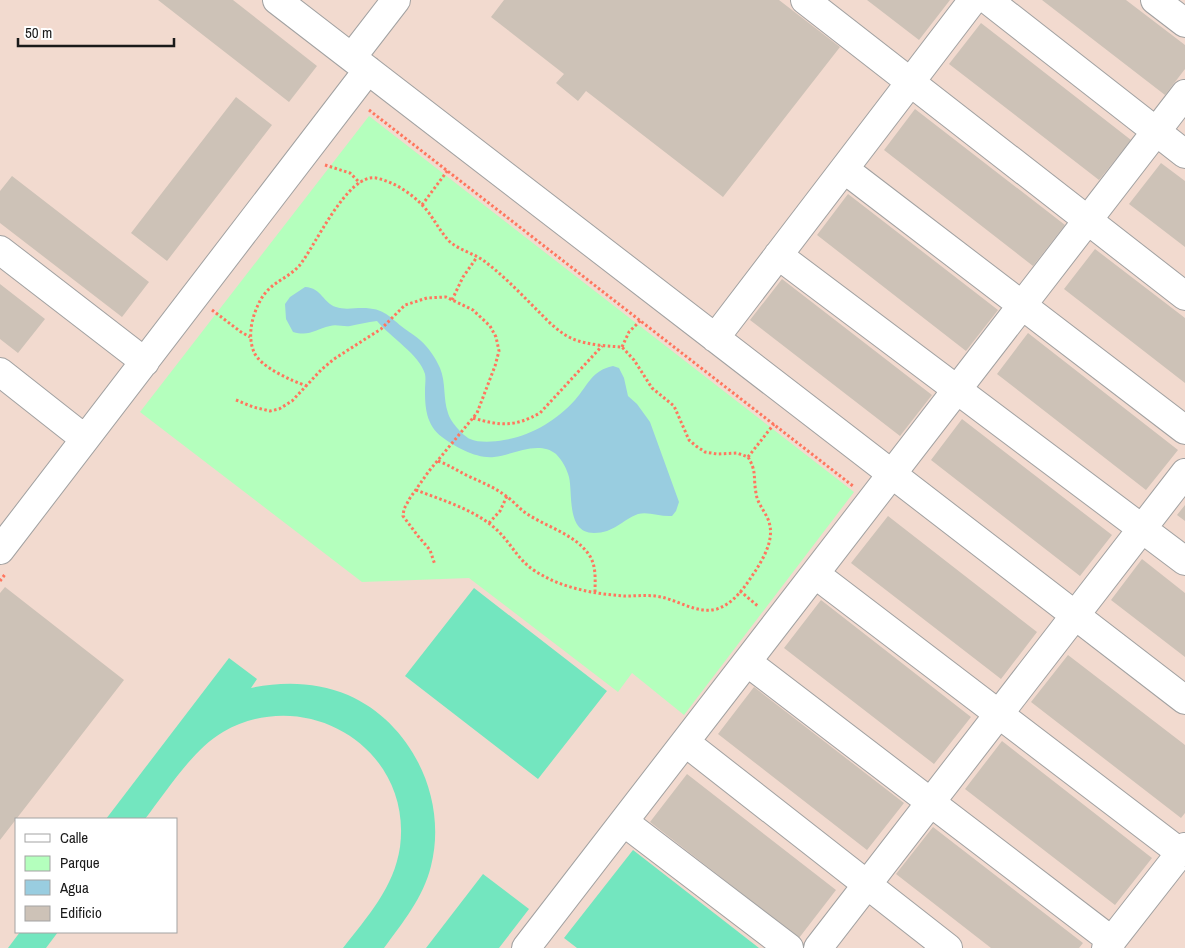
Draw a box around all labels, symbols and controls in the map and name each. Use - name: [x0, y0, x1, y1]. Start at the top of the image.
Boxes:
- scale bar: [18, 15, 174, 47]
- text: 50 m: [25, 22, 52, 43]
- legend: [15, 818, 178, 933]
- text: Calle: [60, 827, 88, 848]
- text: Parque: [60, 852, 100, 873]
- text: Agua: [59, 877, 89, 898]
- text: Edificio: [60, 902, 102, 923]

